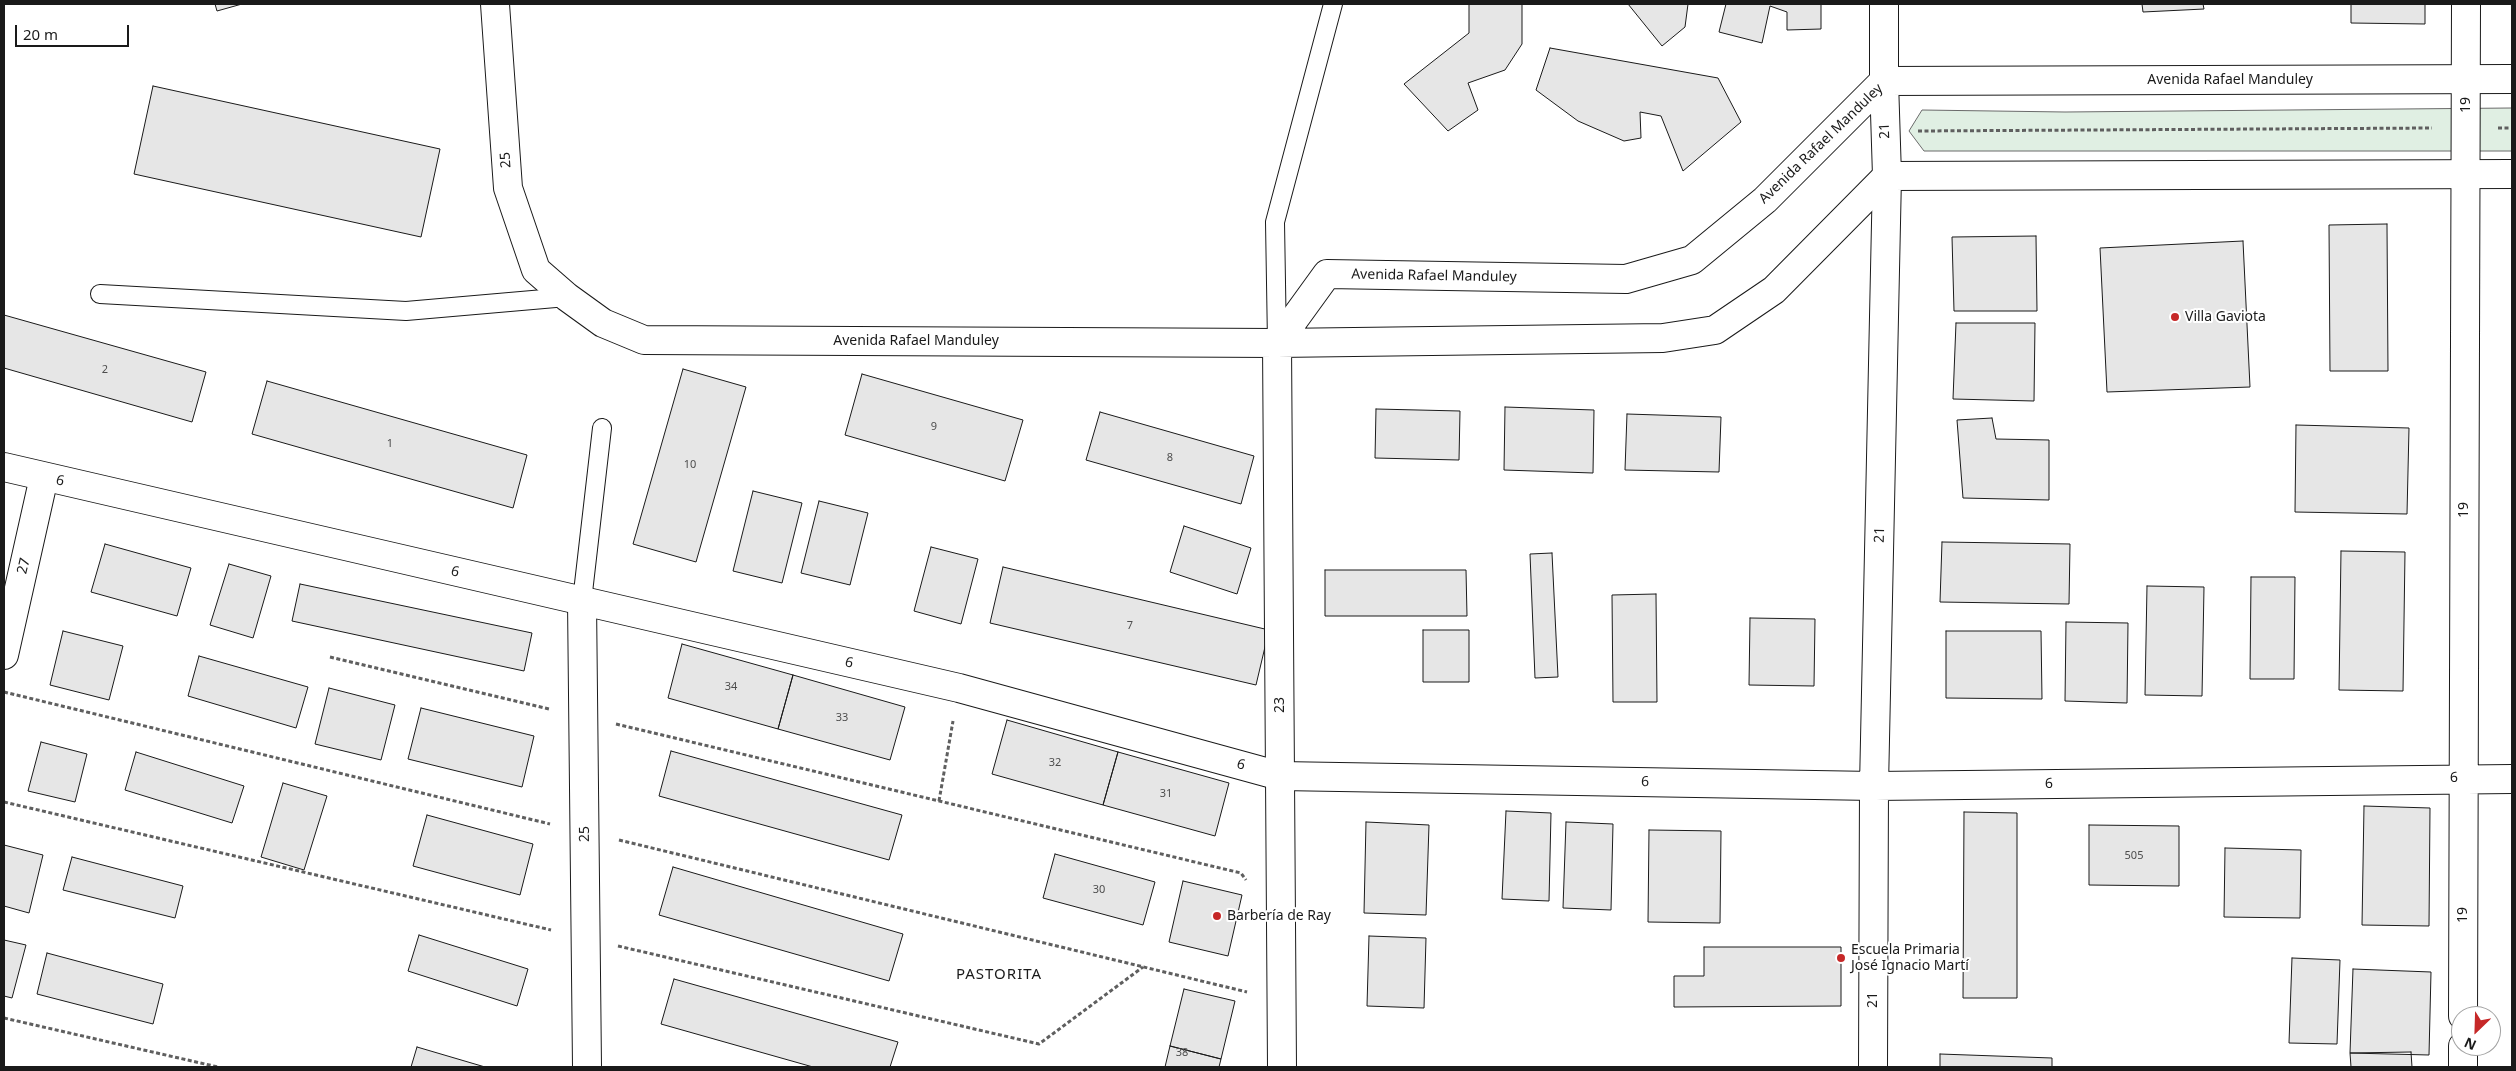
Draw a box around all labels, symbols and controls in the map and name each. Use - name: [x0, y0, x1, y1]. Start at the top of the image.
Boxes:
- scale bar: [18, 15, 131, 47]
- text: 20 m: [23, 24, 58, 44]
- street label: Avenida Rafael Manduley: [2147, 72, 2313, 88]
- street label: Avenida Rafael Manduley: [1756, 80, 1886, 208]
- street label: 19: [2458, 97, 2474, 113]
- street label: 21: [1876, 123, 1894, 139]
- street label: 25: [497, 151, 515, 169]
- street label: Avenida Rafael Manduley: [1351, 266, 1517, 286]
- place label: Villa Gaviota: [2185, 309, 2266, 325]
- marker: Villa Gaviota: [2169, 311, 2181, 323]
- street label: Avenida Rafael Manduley: [833, 333, 999, 349]
- house number: 2: [102, 363, 108, 377]
- house number: 9: [931, 420, 937, 434]
- house number: 1: [387, 437, 393, 451]
- house number: 8: [1167, 451, 1173, 465]
- house number: 10: [684, 458, 696, 472]
- street label: 6: [54, 472, 66, 490]
- street label: 19: [2456, 502, 2472, 518]
- street label: 21: [1871, 527, 1889, 543]
- street label: 27: [14, 556, 34, 576]
- street label: 6: [449, 563, 461, 581]
- house number: 7: [1127, 619, 1133, 633]
- street label: 6: [843, 654, 855, 672]
- house number: 34: [725, 680, 737, 694]
- street label: 23: [1272, 697, 1288, 713]
- house number: 33: [836, 711, 848, 725]
- house number: 32: [1049, 756, 1061, 770]
- street label: 6: [1235, 756, 1247, 774]
- street label: 6: [2450, 770, 2458, 786]
- street label: 6: [1641, 774, 1649, 790]
- street label: 6: [2045, 776, 2053, 792]
- house number: 31: [1160, 787, 1172, 801]
- street label: 25: [576, 826, 594, 842]
- house number: 505: [2125, 849, 2143, 863]
- house number: 30: [1093, 883, 1105, 897]
- street label: 19: [2455, 907, 2471, 923]
- place label: Barbería de Ray: [1227, 908, 1331, 924]
- marker: Barbería de Ray: [1211, 910, 1223, 922]
- place label: Escuela Primaria José Ignacio Martí: [1851, 942, 1969, 974]
- marker: Escuela Primaria José Ignacio Martí: [1835, 952, 1847, 964]
- district label: PASTORITA: [955, 966, 1043, 984]
- street label: 21: [1865, 992, 1881, 1008]
- north arrow: [2451, 1006, 2501, 1056]
- text: N: [2461, 1033, 2479, 1055]
- house number: 38: [1176, 1046, 1188, 1060]

